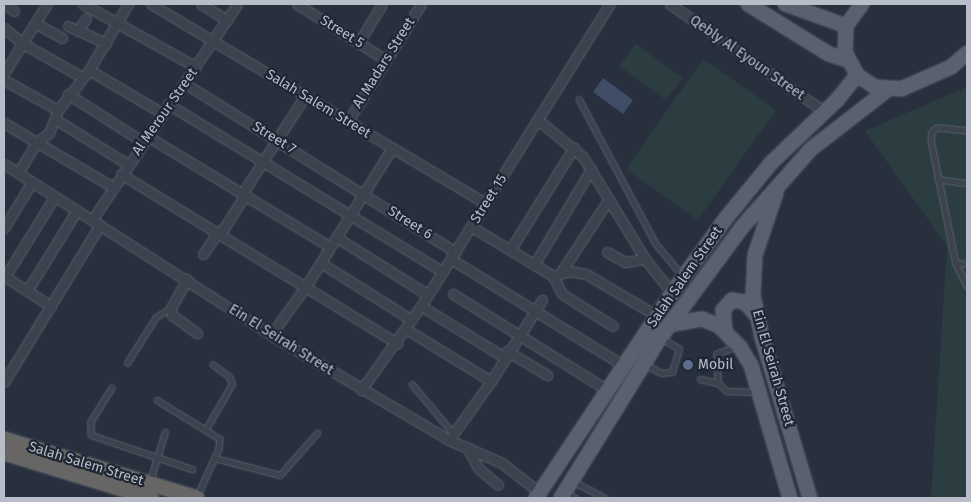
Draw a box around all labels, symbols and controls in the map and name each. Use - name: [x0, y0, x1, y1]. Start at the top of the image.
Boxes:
- street label: Street 5: [317, 12, 367, 52]
- street label: Qebly Al Eyoun Street: [686, 12, 808, 104]
- street label: Al Madars Street: [349, 15, 419, 111]
- street label: Al Merour Street: [129, 65, 201, 159]
- street label: Salah Salem Street: [263, 66, 373, 142]
- street label: Street 7: [249, 118, 299, 158]
- street label: Street 15: [467, 171, 511, 227]
- street label: Street 6: [385, 203, 435, 243]
- street label: Salah Salem Street: [644, 223, 726, 331]
- street label: Ein El Seirah Street: [226, 301, 336, 379]
- street label: Ein El Seirah Street: [748, 308, 798, 428]
- place label: Mobil: [698, 357, 733, 373]
- marker: Mobil: [682, 359, 694, 371]
- street label: Salah Salem Street: [27, 439, 145, 489]

